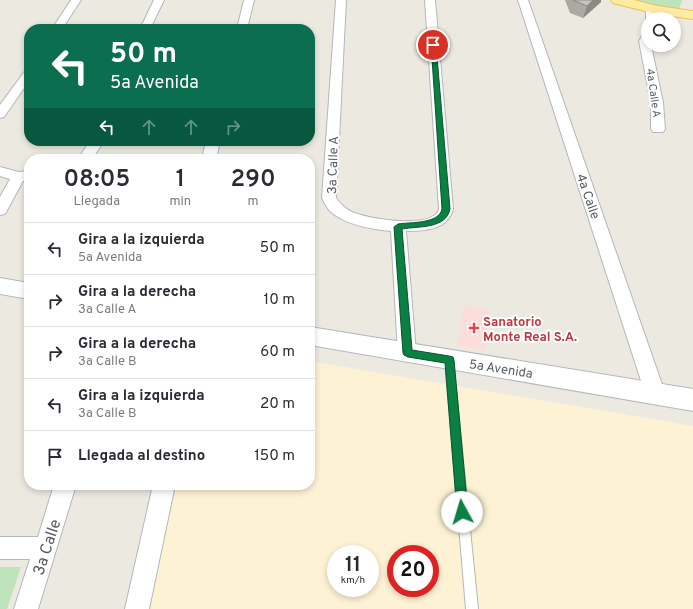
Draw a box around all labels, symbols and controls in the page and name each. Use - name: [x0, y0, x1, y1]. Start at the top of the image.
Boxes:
- map controls: [641, 12, 681, 52]
- button: search: [641, 12, 681, 52]
- pin: [416, 28, 450, 62]
- icon: arrive: [422, 34, 444, 56]
- text: 50 m: [110, 37, 177, 73]
- icon: left: [44, 40, 96, 92]
- street label: 4a Calle A: [643, 68, 663, 119]
- text: 5a Avenida: [110, 72, 199, 95]
- icon: left: [96, 116, 118, 138]
- icon: ahead: [138, 116, 160, 138]
- icon: ahead: [180, 116, 202, 138]
- icon: right: [222, 116, 244, 138]
- street label: 3a Calle A: [325, 136, 343, 194]
- text: 08:05: [63, 165, 130, 195]
- text: 1: [176, 165, 185, 195]
- text: 290: [231, 165, 276, 195]
- street label: 4a Calle: [572, 172, 602, 221]
- text: Llegada: [74, 194, 120, 210]
- text: min: [170, 194, 191, 210]
- text: m: [248, 194, 259, 210]
- text: Gira a la izquierda: [78, 231, 205, 250]
- icon: left: [44, 238, 66, 260]
- text: 50 m: [260, 239, 295, 258]
- text: 5a Avenida: [78, 250, 142, 266]
- text: Gira a la derecha: [78, 283, 196, 302]
- icon: right: [44, 290, 66, 312]
- text: 10 m: [264, 291, 295, 310]
- text: 3a Calle A: [78, 302, 136, 318]
- place label: Sanatorio Monte Real S.A.: [483, 315, 577, 346]
- marker: Sanatorio Monte Real S.A.: [468, 322, 480, 334]
- text: Gira a la derecha: [78, 335, 196, 354]
- icon: right: [44, 342, 66, 364]
- text: 60 m: [260, 343, 295, 362]
- text: 3a Calle B: [78, 354, 136, 370]
- street label: 5a Avenida: [468, 357, 534, 383]
- text: Gira a la izquierda: [78, 387, 205, 406]
- icon: left: [44, 394, 66, 416]
- text: 20 m: [260, 395, 295, 414]
- text: 3a Calle B: [78, 406, 136, 422]
- icon: arrive: [44, 446, 66, 468]
- text: Llegada al destino: [78, 447, 205, 466]
- text: 150 m: [254, 447, 295, 466]
- position arrow: [441, 491, 483, 533]
- street label: 3a Calle: [29, 517, 66, 578]
- speed limit sign: 20: [387, 545, 439, 597]
- text: 11: [345, 553, 361, 579]
- text: km/h: [341, 574, 365, 587]

